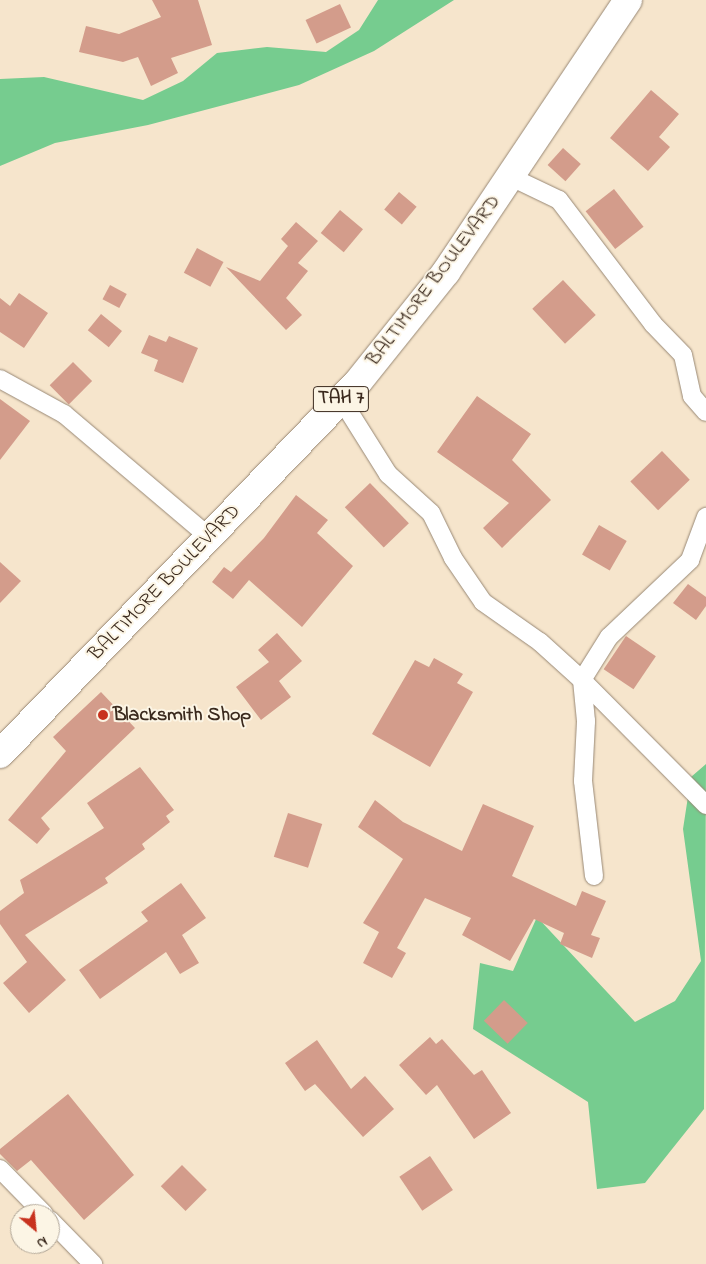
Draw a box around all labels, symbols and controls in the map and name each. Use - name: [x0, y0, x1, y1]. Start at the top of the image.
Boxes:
- street label: BALTIMORE BOULEVARD: [362, 191, 506, 371]
- road number: TAH 7: [312, 382, 370, 416]
- street label: BALTIMORE BOULEVARD: [84, 500, 246, 666]
- place label: Blacksmith Shop: [113, 703, 251, 727]
- marker: Blacksmith Shop: [97, 709, 109, 721]
- north arrow: [10, 1204, 60, 1254]
- text: N: [33, 1230, 51, 1253]

